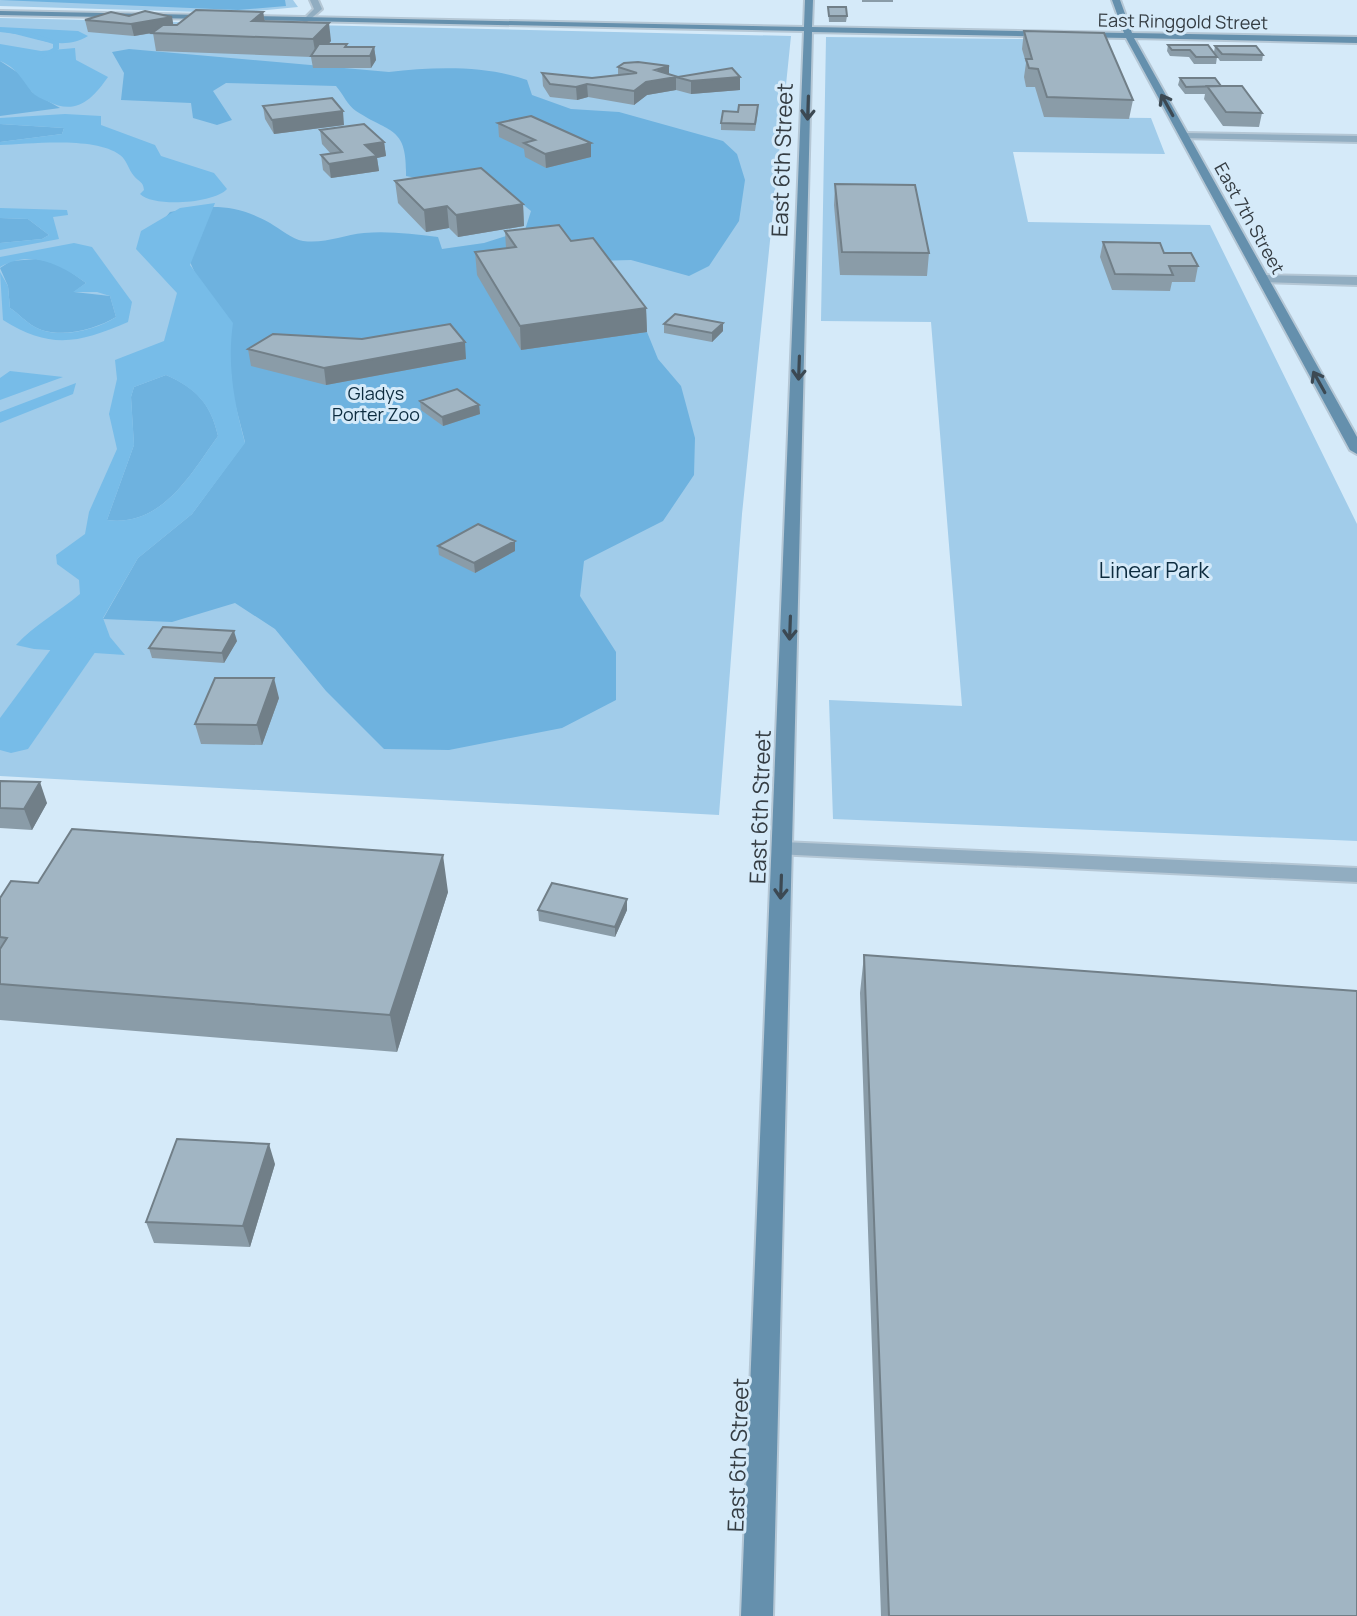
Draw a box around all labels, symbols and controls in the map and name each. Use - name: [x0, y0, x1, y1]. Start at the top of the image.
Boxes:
- street label: East Ringgold Street: [1098, 8, 1268, 34]
- street label: East 6th Street: [764, 82, 800, 238]
- one-way arrow: [800, 94, 815, 121]
- one-way arrow: [1159, 94, 1175, 117]
- street label: East 7th Street: [1209, 158, 1291, 278]
- one-way arrow: [791, 354, 806, 381]
- one-way arrow: [1311, 371, 1327, 394]
- park label: Gladys Porter Zoo: [332, 381, 420, 426]
- park label: Linear Park: [1099, 555, 1210, 585]
- one-way arrow: [782, 614, 797, 641]
- street label: East 6th Street: [742, 729, 778, 885]
- one-way arrow: [774, 873, 789, 900]
- street label: East 6th Street: [720, 1377, 756, 1533]

